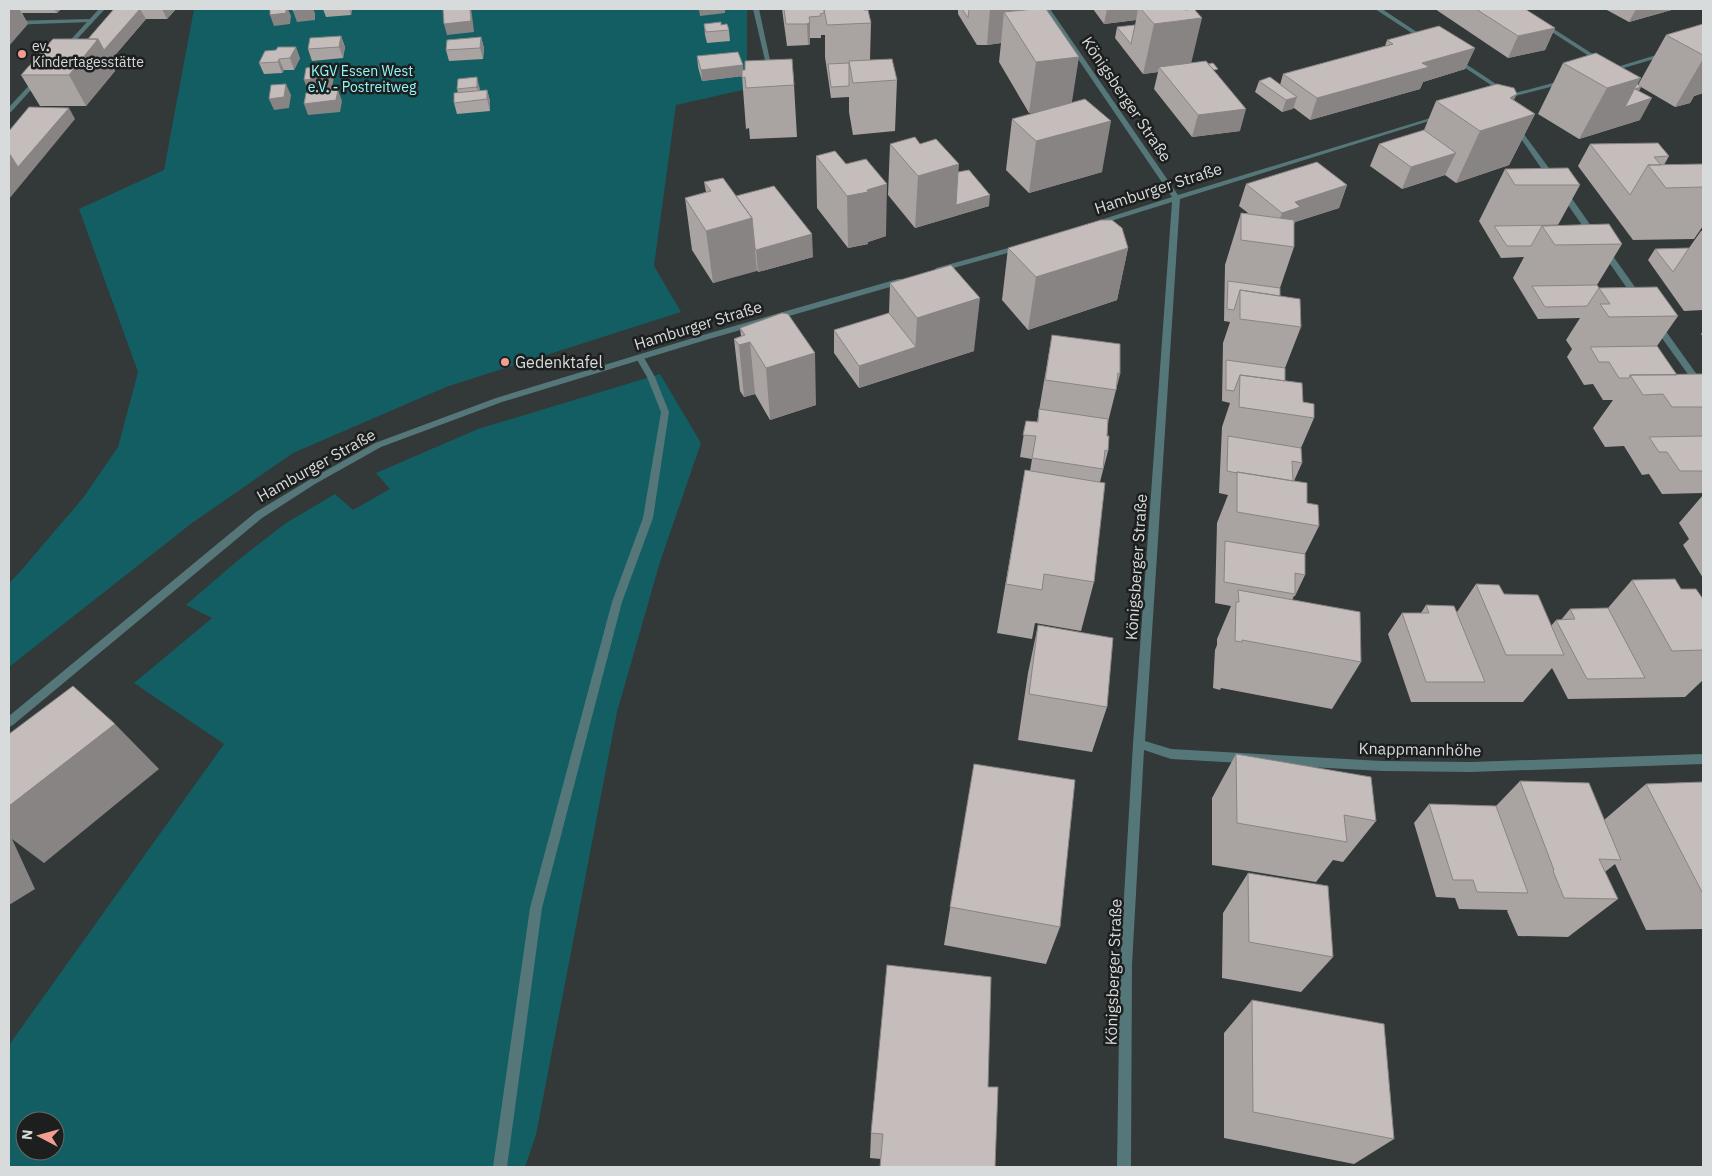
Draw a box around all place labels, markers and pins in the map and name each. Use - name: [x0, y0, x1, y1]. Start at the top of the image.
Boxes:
- place label: ev. Kindertagesstätte: [32, 37, 144, 71]
- marker: ev. Kindertagesstätte: [16, 48, 28, 60]
- place label: Gedenktafel: [515, 352, 603, 372]
- marker: Gedenktafel: [499, 356, 511, 368]

